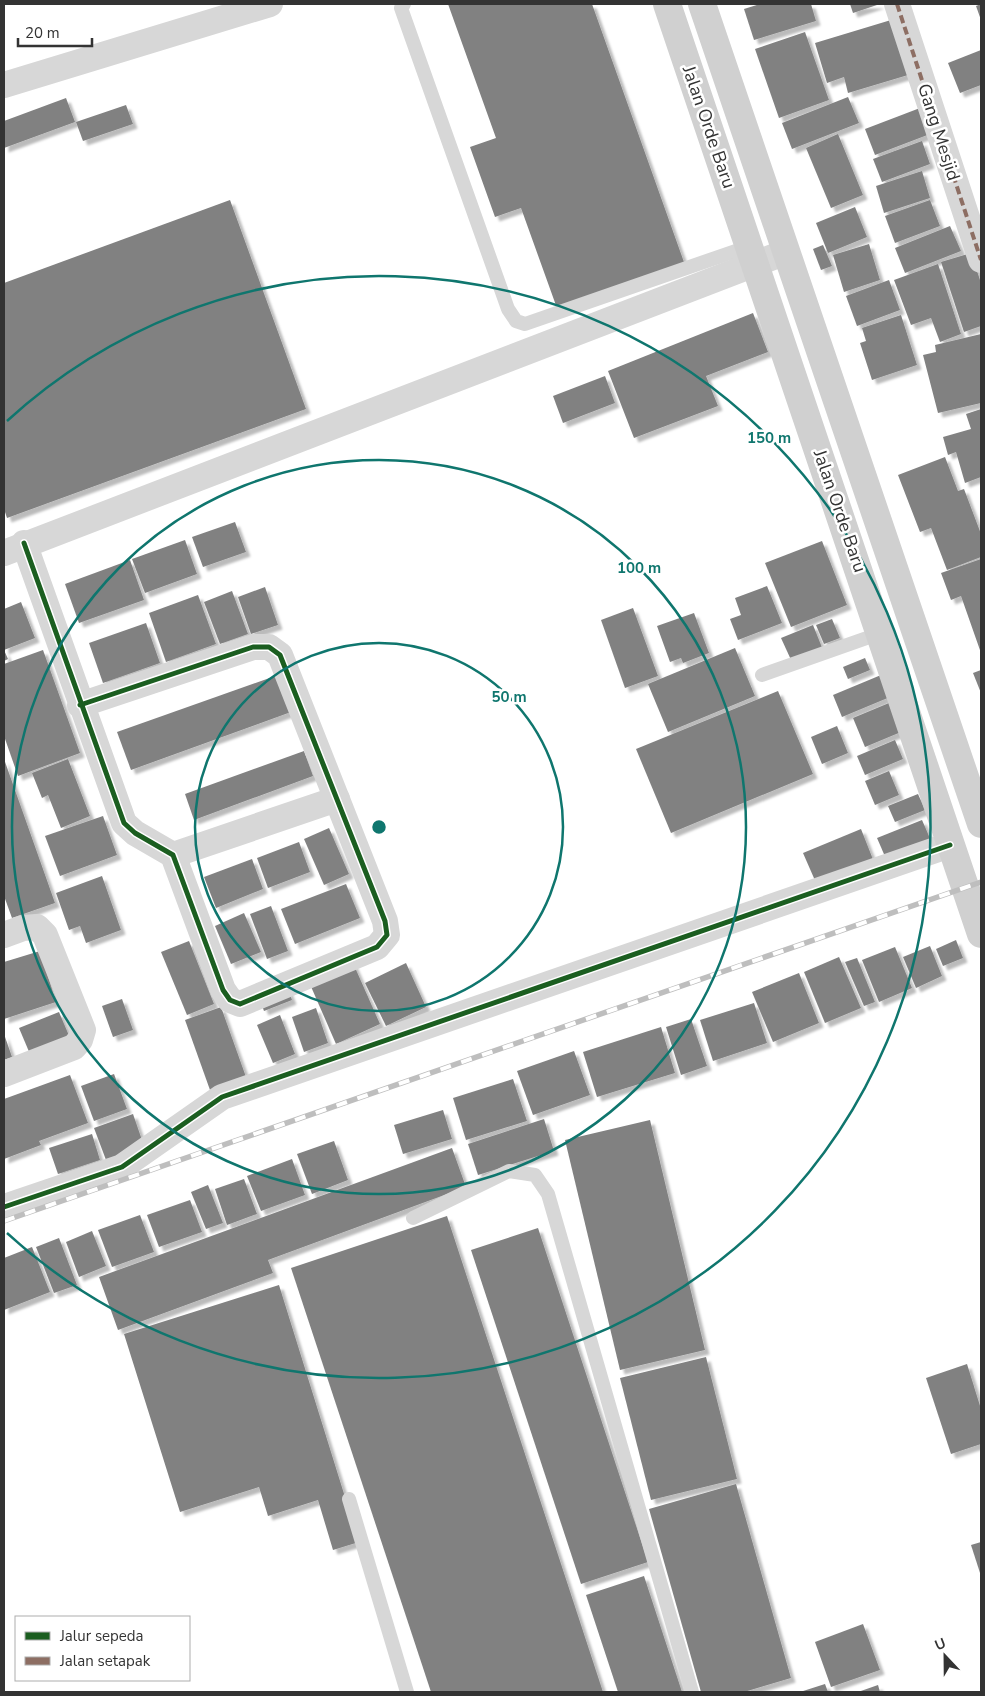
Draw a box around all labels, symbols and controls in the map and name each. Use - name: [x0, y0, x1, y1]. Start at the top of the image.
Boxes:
- scale bar: [18, 15, 91, 47]
- text: 20 m: [25, 23, 60, 43]
- street label: Jalan Orde Baru: [676, 62, 741, 192]
- street label: Gang Mesjid: [912, 80, 966, 184]
- text: 150 m: [747, 428, 791, 448]
- street label: Jalan Orde Baru: [807, 446, 872, 576]
- text: 100 m: [617, 558, 661, 578]
- text: 50 m: [491, 687, 527, 707]
- centre of rings: [370, 818, 388, 836]
- legend: [15, 1616, 190, 1681]
- text: Jalur sepeda: [59, 1626, 144, 1646]
- north arrow: [920, 1631, 970, 1681]
- text: U: [932, 1634, 949, 1655]
- text: Jalan setapak: [59, 1651, 151, 1671]

